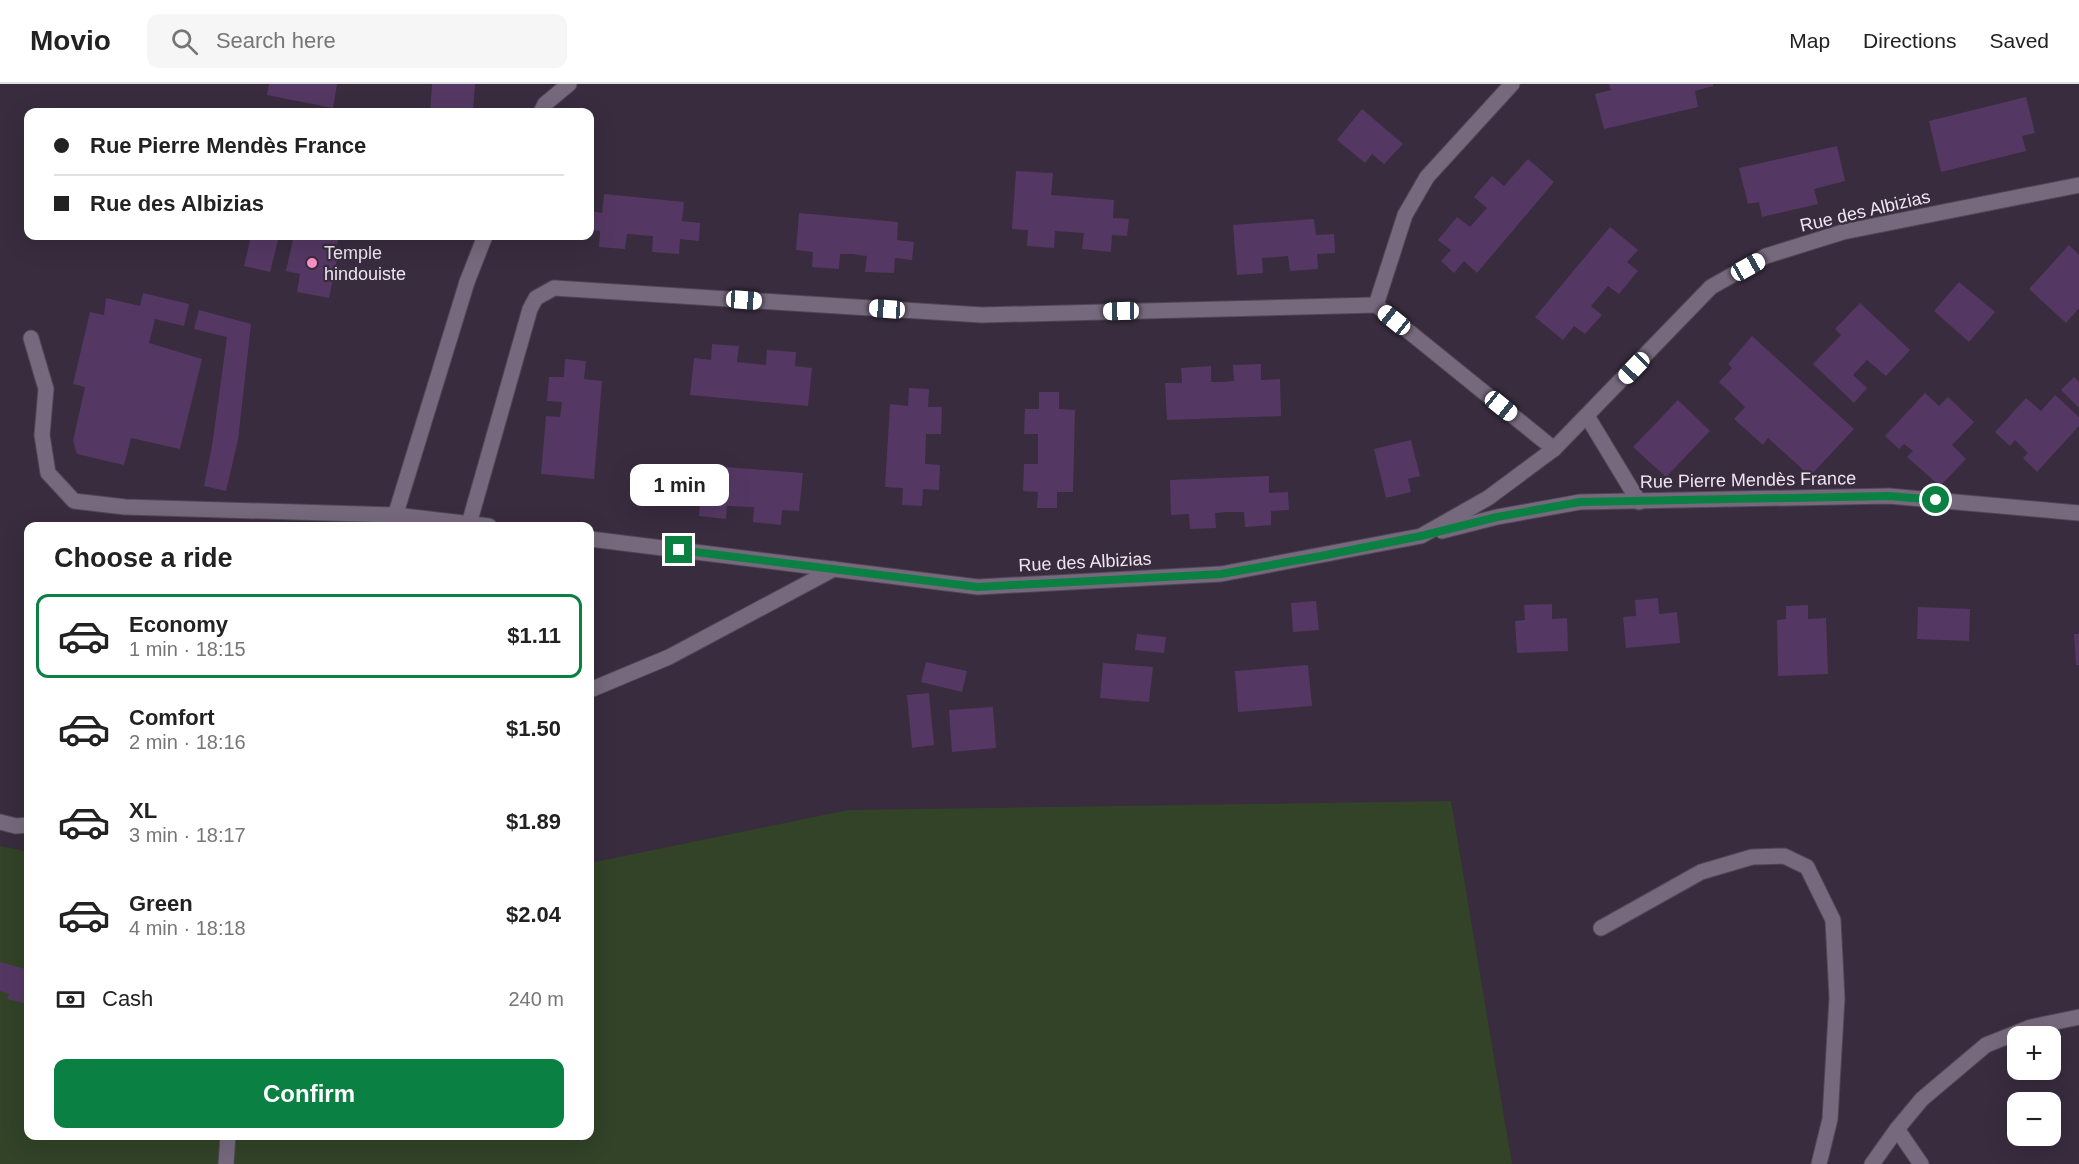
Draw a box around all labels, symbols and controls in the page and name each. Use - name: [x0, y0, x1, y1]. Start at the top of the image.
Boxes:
- search box: [147, 14, 567, 68]
- text: Movio: [30, 25, 111, 56]
- icon: search: [168, 25, 201, 58]
- text: Search here: [216, 28, 336, 53]
- text: Map: [1789, 29, 1830, 52]
- text: Directions: [1863, 29, 1956, 52]
- text: Saved: [1989, 29, 2049, 52]
- text: Rue Pierre Mendès France: [90, 133, 366, 158]
- street label: Rue des Albizias: [1798, 186, 1932, 236]
- text: Rue des Albizias: [90, 191, 264, 216]
- place label: Temple hindouiste: [324, 243, 406, 284]
- car: [1728, 250, 1768, 284]
- marker: Temple hindouiste: [305, 256, 319, 270]
- car: [725, 290, 763, 310]
- car: [868, 299, 906, 319]
- car: [1103, 302, 1139, 320]
- car: [1374, 302, 1414, 338]
- car: [1615, 349, 1653, 387]
- car: [1481, 388, 1521, 424]
- callout: 1 min: [630, 463, 728, 505]
- street label: Rue Pierre Mendès France: [1640, 468, 1856, 492]
- text: 1 min: [653, 474, 706, 496]
- route start: [1922, 486, 1949, 513]
- route end: [665, 536, 692, 563]
- text: Choose a ride: [54, 543, 233, 573]
- street label: Rue des Albizias: [1018, 549, 1152, 575]
- icon: car: [57, 609, 111, 663]
- text: Economy: [129, 612, 228, 637]
- text: $1.11: [507, 623, 561, 648]
- text: 1 min · 18:15: [129, 638, 246, 660]
- icon: car: [57, 702, 111, 756]
- text: Comfort: [129, 705, 215, 730]
- text: $1.50: [506, 716, 561, 741]
- text: 2 min · 18:16: [129, 731, 246, 753]
- icon: car: [57, 795, 111, 849]
- text: XL: [129, 798, 157, 823]
- text: $1.89: [506, 809, 561, 834]
- text: 3 min · 18:17: [129, 824, 246, 846]
- icon: car: [57, 888, 111, 942]
- text: Green: [129, 891, 193, 916]
- text: $2.04: [506, 902, 561, 927]
- text: 4 min · 18:18: [129, 917, 246, 939]
- icon: cash: [54, 983, 87, 1016]
- text: Cash: [102, 986, 153, 1011]
- text: 240 m: [508, 988, 564, 1010]
- map controls: [2007, 1026, 2061, 1146]
- button: +: [2007, 1026, 2061, 1080]
- button: Confirm: [54, 1059, 564, 1128]
- button: −: [2007, 1092, 2061, 1146]

